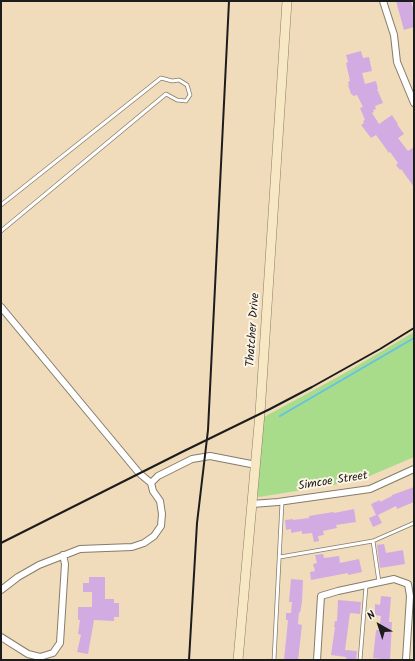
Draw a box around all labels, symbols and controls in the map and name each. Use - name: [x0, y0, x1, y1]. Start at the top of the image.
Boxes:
- street label: Thatcher Drive: [244, 293, 264, 367]
- street label: Simcoe Street: [297, 469, 369, 495]
- north arrow: [359, 605, 399, 645]
- text: N: [363, 606, 380, 625]

